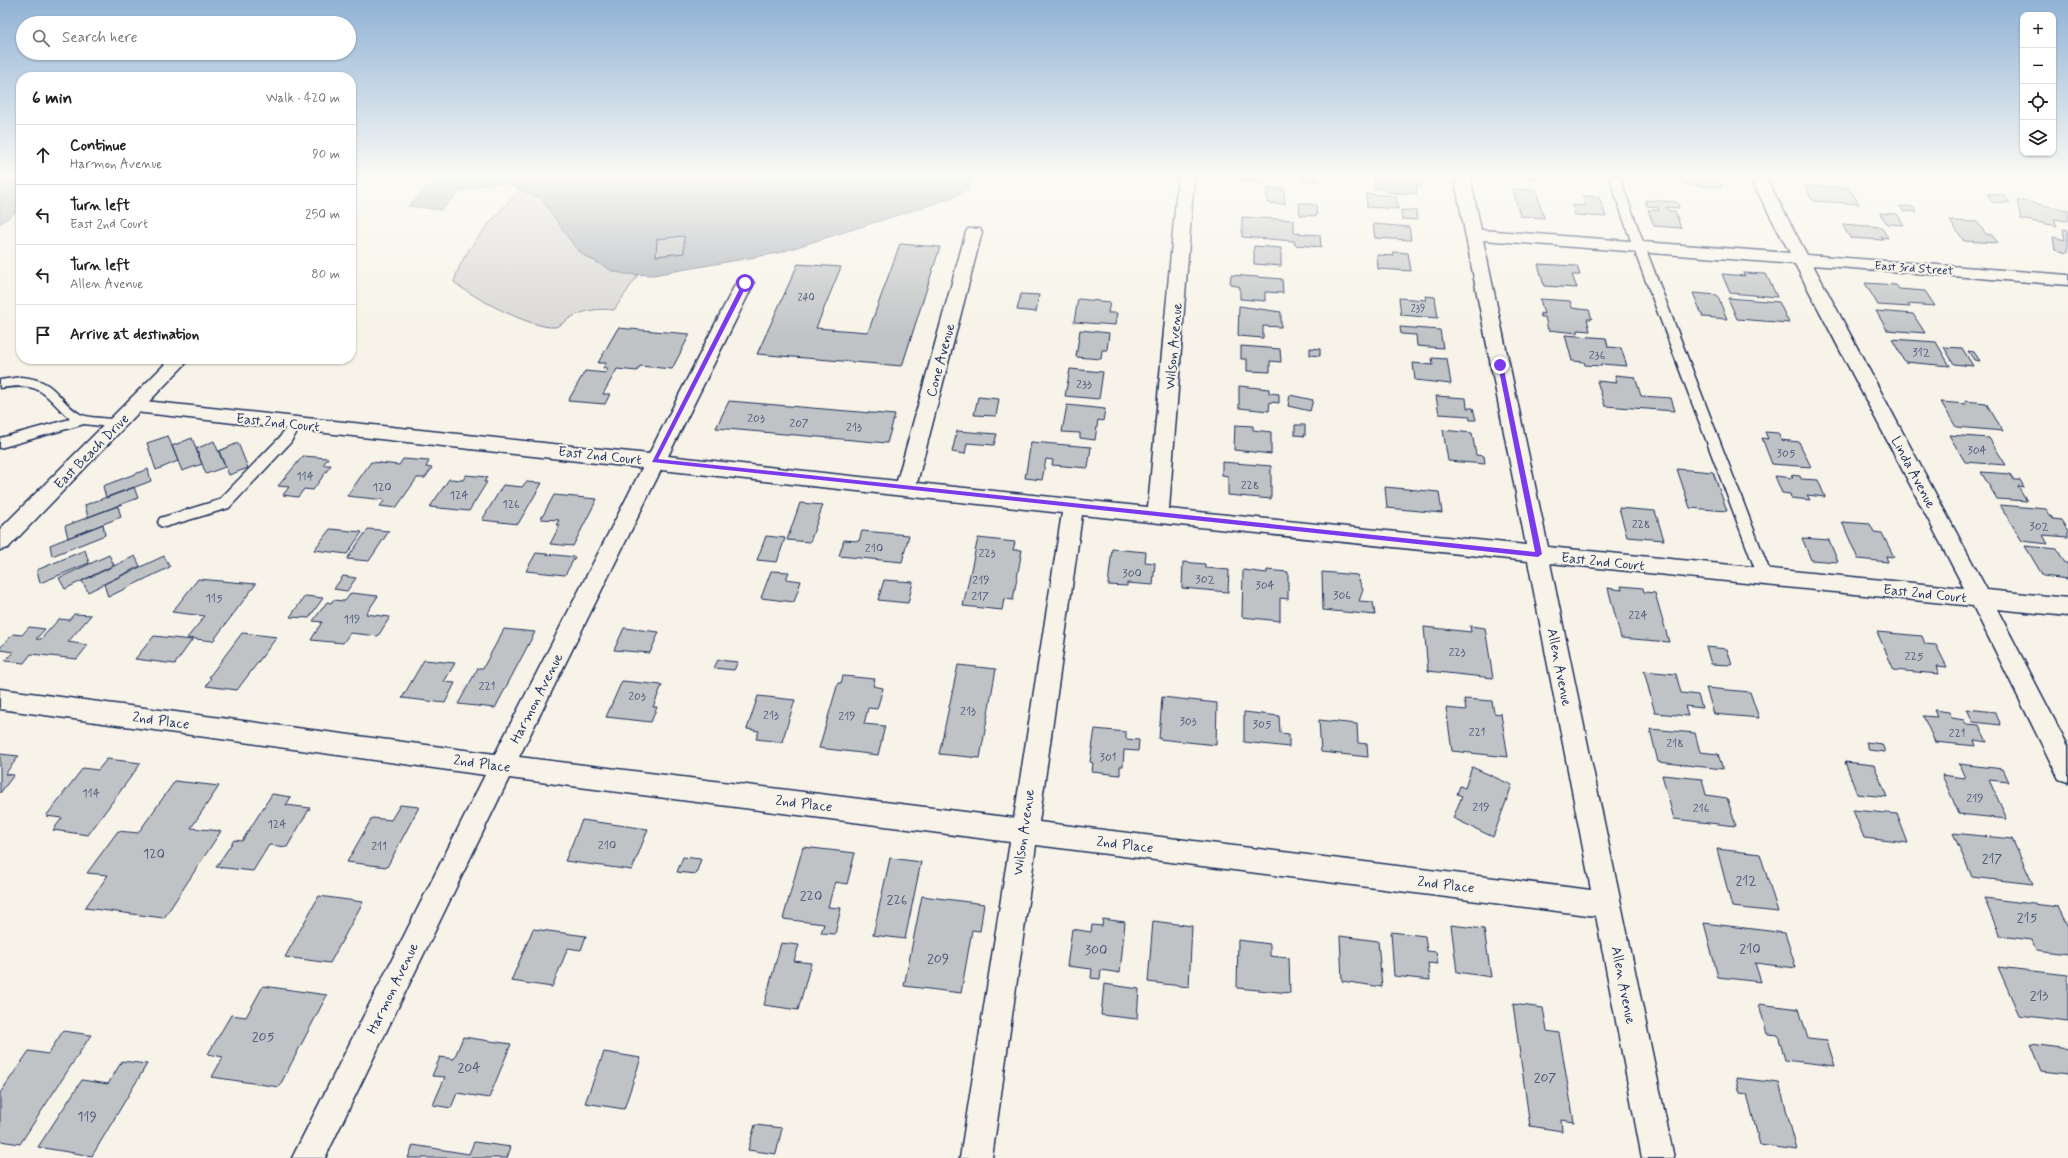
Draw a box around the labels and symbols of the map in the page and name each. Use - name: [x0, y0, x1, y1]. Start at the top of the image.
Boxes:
- street label: East 3rd Street: [1874, 258, 1954, 280]
- route start: [736, 274, 754, 292]
- house number: 240: [798, 292, 814, 305]
- street label: Wilson Avenue: [1161, 302, 1187, 390]
- house number: 239: [1411, 303, 1425, 316]
- street label: Cone Avenue: [923, 321, 960, 399]
- house number: 312: [1912, 345, 1930, 361]
- house number: 236: [1589, 348, 1606, 364]
- route end: [1491, 356, 1509, 374]
- house number: 233: [1076, 377, 1092, 393]
- street label: East Beach Drive: [50, 410, 133, 493]
- street label: East 2nd Court: [235, 410, 321, 436]
- house number: 203: [747, 411, 765, 427]
- house number: 207: [789, 416, 809, 432]
- house number: 213: [846, 420, 862, 436]
- street label: Linda Avenue: [1887, 433, 1940, 512]
- street label: East 2nd Court: [557, 443, 643, 469]
- house number: 304: [1967, 443, 1987, 459]
- house number: 305: [1777, 446, 1796, 462]
- house number: 114: [296, 469, 314, 485]
- house number: 228: [1241, 478, 1259, 494]
- house number: 120: [373, 480, 391, 496]
- house number: 124: [450, 488, 468, 504]
- house number: 126: [502, 497, 520, 513]
- house number: 228: [1632, 517, 1650, 533]
- house number: 302: [2029, 519, 2049, 535]
- house number: 210: [865, 541, 883, 557]
- house number: 223: [978, 546, 996, 562]
- street label: East 2nd Court: [1560, 549, 1646, 575]
- house number: 300: [1122, 566, 1142, 582]
- house number: 302: [1195, 572, 1215, 588]
- house number: 219: [972, 573, 990, 589]
- house number: 304: [1255, 578, 1275, 594]
- street label: East 2nd Court: [1882, 581, 1968, 607]
- house number: 306: [1333, 588, 1351, 604]
- house number: 217: [971, 589, 989, 605]
- house number: 115: [205, 591, 223, 607]
- house number: 224: [1628, 608, 1648, 624]
- house number: 119: [344, 612, 360, 628]
- street label: Allen Avenue: [1543, 627, 1575, 708]
- house number: 223: [1448, 645, 1466, 661]
- house number: 225: [1905, 649, 1924, 665]
- street label: Harmon Avenue: [506, 650, 568, 747]
- house number: 221: [479, 679, 495, 695]
- house number: 203: [628, 689, 646, 705]
- house number: 213: [960, 704, 976, 720]
- street label: 2nd Place: [131, 708, 190, 734]
- house number: 213: [763, 708, 779, 724]
- house number: 219: [838, 709, 856, 725]
- house number: 303: [1179, 714, 1197, 730]
- house number: 305: [1253, 717, 1272, 733]
- house number: 221: [1469, 725, 1485, 741]
- house number: 221: [1949, 726, 1965, 742]
- house number: 218: [1666, 736, 1684, 752]
- house number: 301: [1100, 750, 1116, 766]
- street label: 2nd Place: [452, 751, 511, 777]
- house number: 114: [82, 786, 100, 802]
- street label: Wilson Avenue: [1009, 787, 1039, 876]
- house number: 219: [1966, 791, 1984, 807]
- street label: 2nd Place: [774, 792, 833, 816]
- house number: 219: [1472, 800, 1490, 816]
- house number: 216: [1693, 801, 1710, 817]
- house number: 124: [268, 817, 286, 833]
- street label: 2nd Place: [1095, 833, 1154, 857]
- house number: 210: [598, 838, 616, 854]
- house number: 211: [371, 839, 387, 855]
- house number: 120: [143, 845, 165, 863]
- house number: 217: [1982, 850, 2003, 868]
- house number: 212: [1735, 872, 1757, 890]
- street label: 2nd Place: [1416, 873, 1475, 897]
- house number: 220: [800, 887, 822, 905]
- house number: 226: [887, 891, 907, 909]
- house number: 215: [2017, 909, 2038, 927]
- street label: Harmon Avenue: [363, 939, 423, 1037]
- house number: 210: [1739, 940, 1761, 958]
- house number: 300: [1085, 941, 1107, 959]
- street label: Allen Avenue: [1607, 945, 1639, 1026]
- house number: 209: [927, 950, 949, 968]
- house number: 213: [2030, 987, 2049, 1005]
- house number: 205: [252, 1028, 275, 1046]
- house number: 204: [457, 1059, 481, 1077]
- house number: 207: [1534, 1069, 1557, 1087]
- house number: 119: [77, 1108, 97, 1126]

